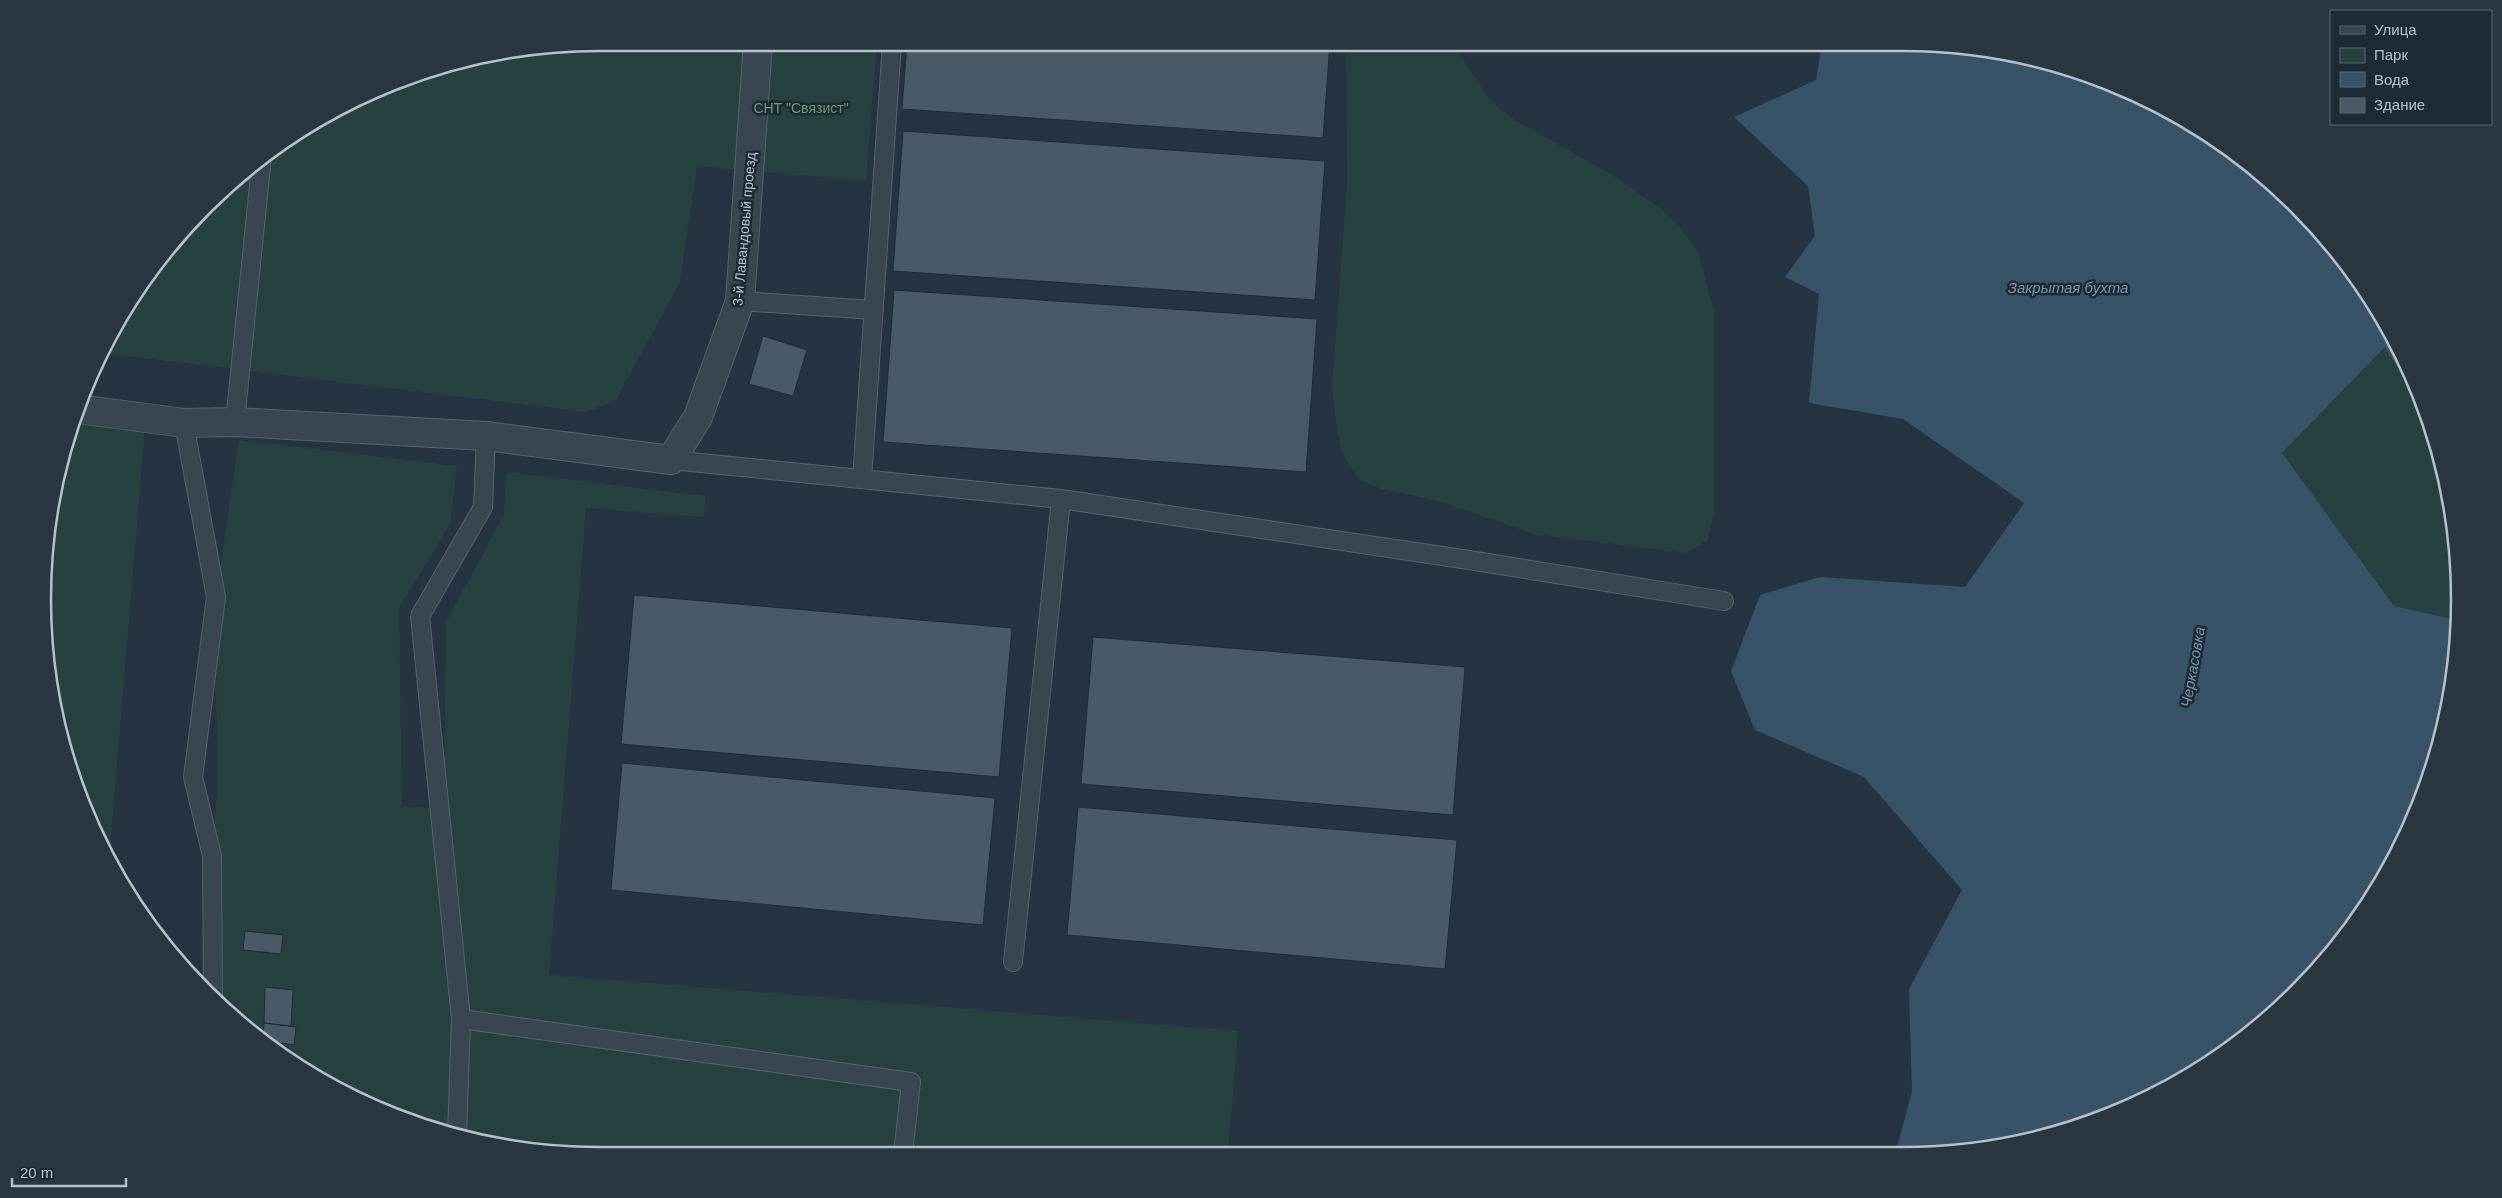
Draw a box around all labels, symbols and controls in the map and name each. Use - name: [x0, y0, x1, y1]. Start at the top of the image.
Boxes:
- legend: [2330, 10, 2492, 125]
- text: Улица: [2374, 21, 2417, 38]
- text: Парк: [2374, 46, 2408, 63]
- text: Вода: [2374, 71, 2410, 88]
- text: Здание: [2374, 96, 2425, 113]
- park label: СНТ "Связист": [753, 100, 849, 116]
- street label: 3-й Лавандовый проезд: [729, 152, 759, 306]
- water label: Закрытая бухта: [2008, 279, 2128, 296]
- water label: Черкасовка: [2177, 625, 2208, 708]
- scale bar: [12, 1156, 126, 1188]
- text: 20 m: [20, 1164, 53, 1181]

